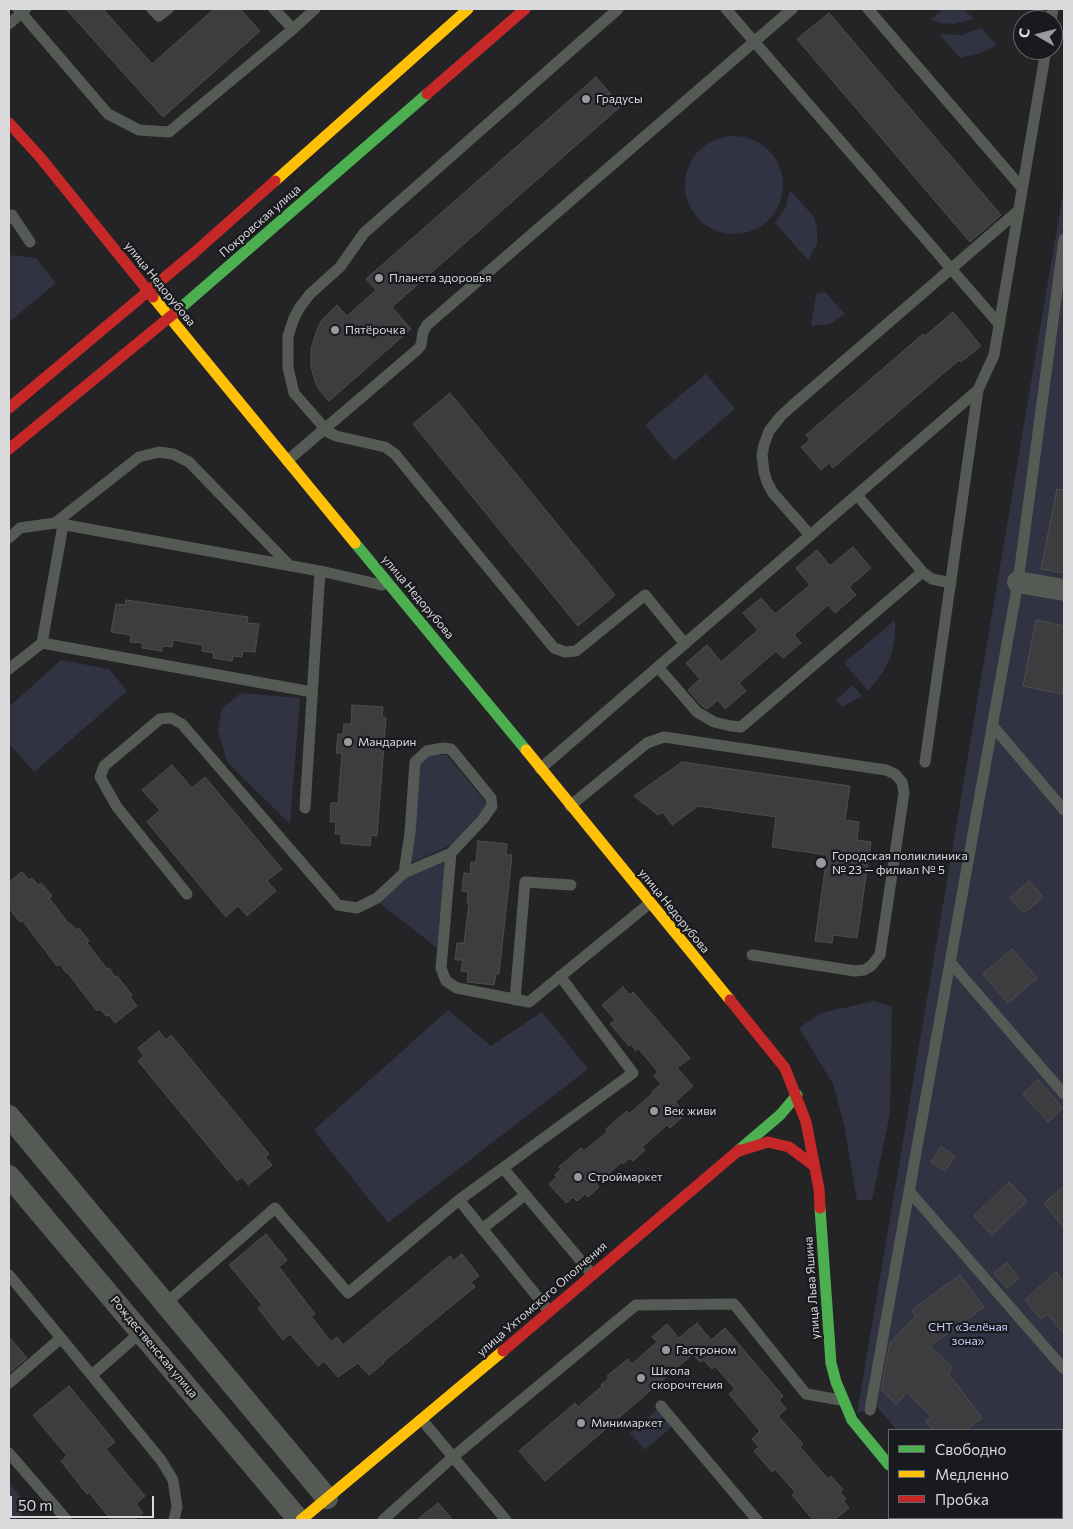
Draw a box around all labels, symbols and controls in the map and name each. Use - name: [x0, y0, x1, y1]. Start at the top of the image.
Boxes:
- north arrow: [1013, 10, 1063, 60]
- text: С: [1015, 27, 1033, 39]
- place label: Градусы: [596, 92, 643, 106]
- marker: Градусы: [580, 93, 592, 105]
- street label: Покровская улица: [216, 182, 304, 260]
- street label: улица Недорубова: [121, 239, 199, 329]
- place label: Планета здоровья: [389, 271, 491, 285]
- marker: Планета здоровья: [373, 272, 385, 284]
- place label: Пятёрочка: [345, 323, 405, 337]
- marker: Пятёрочка: [329, 324, 341, 336]
- street label: улица Недорубова: [379, 552, 457, 642]
- place label: Мандарин: [358, 735, 416, 749]
- marker: Мандарин: [342, 736, 354, 748]
- place label: Городская поликлиника № 23 — филиал № 5: [832, 849, 968, 877]
- marker: Городская поликлиника № 23 — филиал № 5: [814, 856, 828, 870]
- street label: улица Недорубова: [635, 866, 713, 956]
- place label: Век живи: [664, 1104, 716, 1118]
- marker: Век живи: [648, 1105, 660, 1117]
- place label: Строймаркет: [588, 1170, 663, 1184]
- marker: Строймаркет: [572, 1171, 584, 1183]
- street label: улица Льва Яшина: [801, 1236, 823, 1340]
- street label: улица Ухтомского Ополчения: [474, 1239, 610, 1359]
- street label: Рождественская улица: [107, 1293, 201, 1401]
- park label: СНТ «Зелёная зона»: [928, 1320, 1008, 1348]
- place label: Гастроном: [676, 1343, 736, 1357]
- marker: Гастроном: [660, 1344, 672, 1356]
- place label: Школа скорочтения: [651, 1364, 723, 1392]
- marker: Школа скорочтения: [635, 1372, 647, 1384]
- place label: Минимаркет: [591, 1416, 663, 1430]
- marker: Минимаркет: [575, 1417, 587, 1429]
- legend: [888, 1429, 1063, 1519]
- text: Свободно: [935, 1440, 1006, 1458]
- text: Медленно: [935, 1465, 1009, 1483]
- scale bar: [12, 1486, 156, 1518]
- text: Пробка: [935, 1490, 989, 1508]
- text: 50 m: [18, 1496, 52, 1514]

